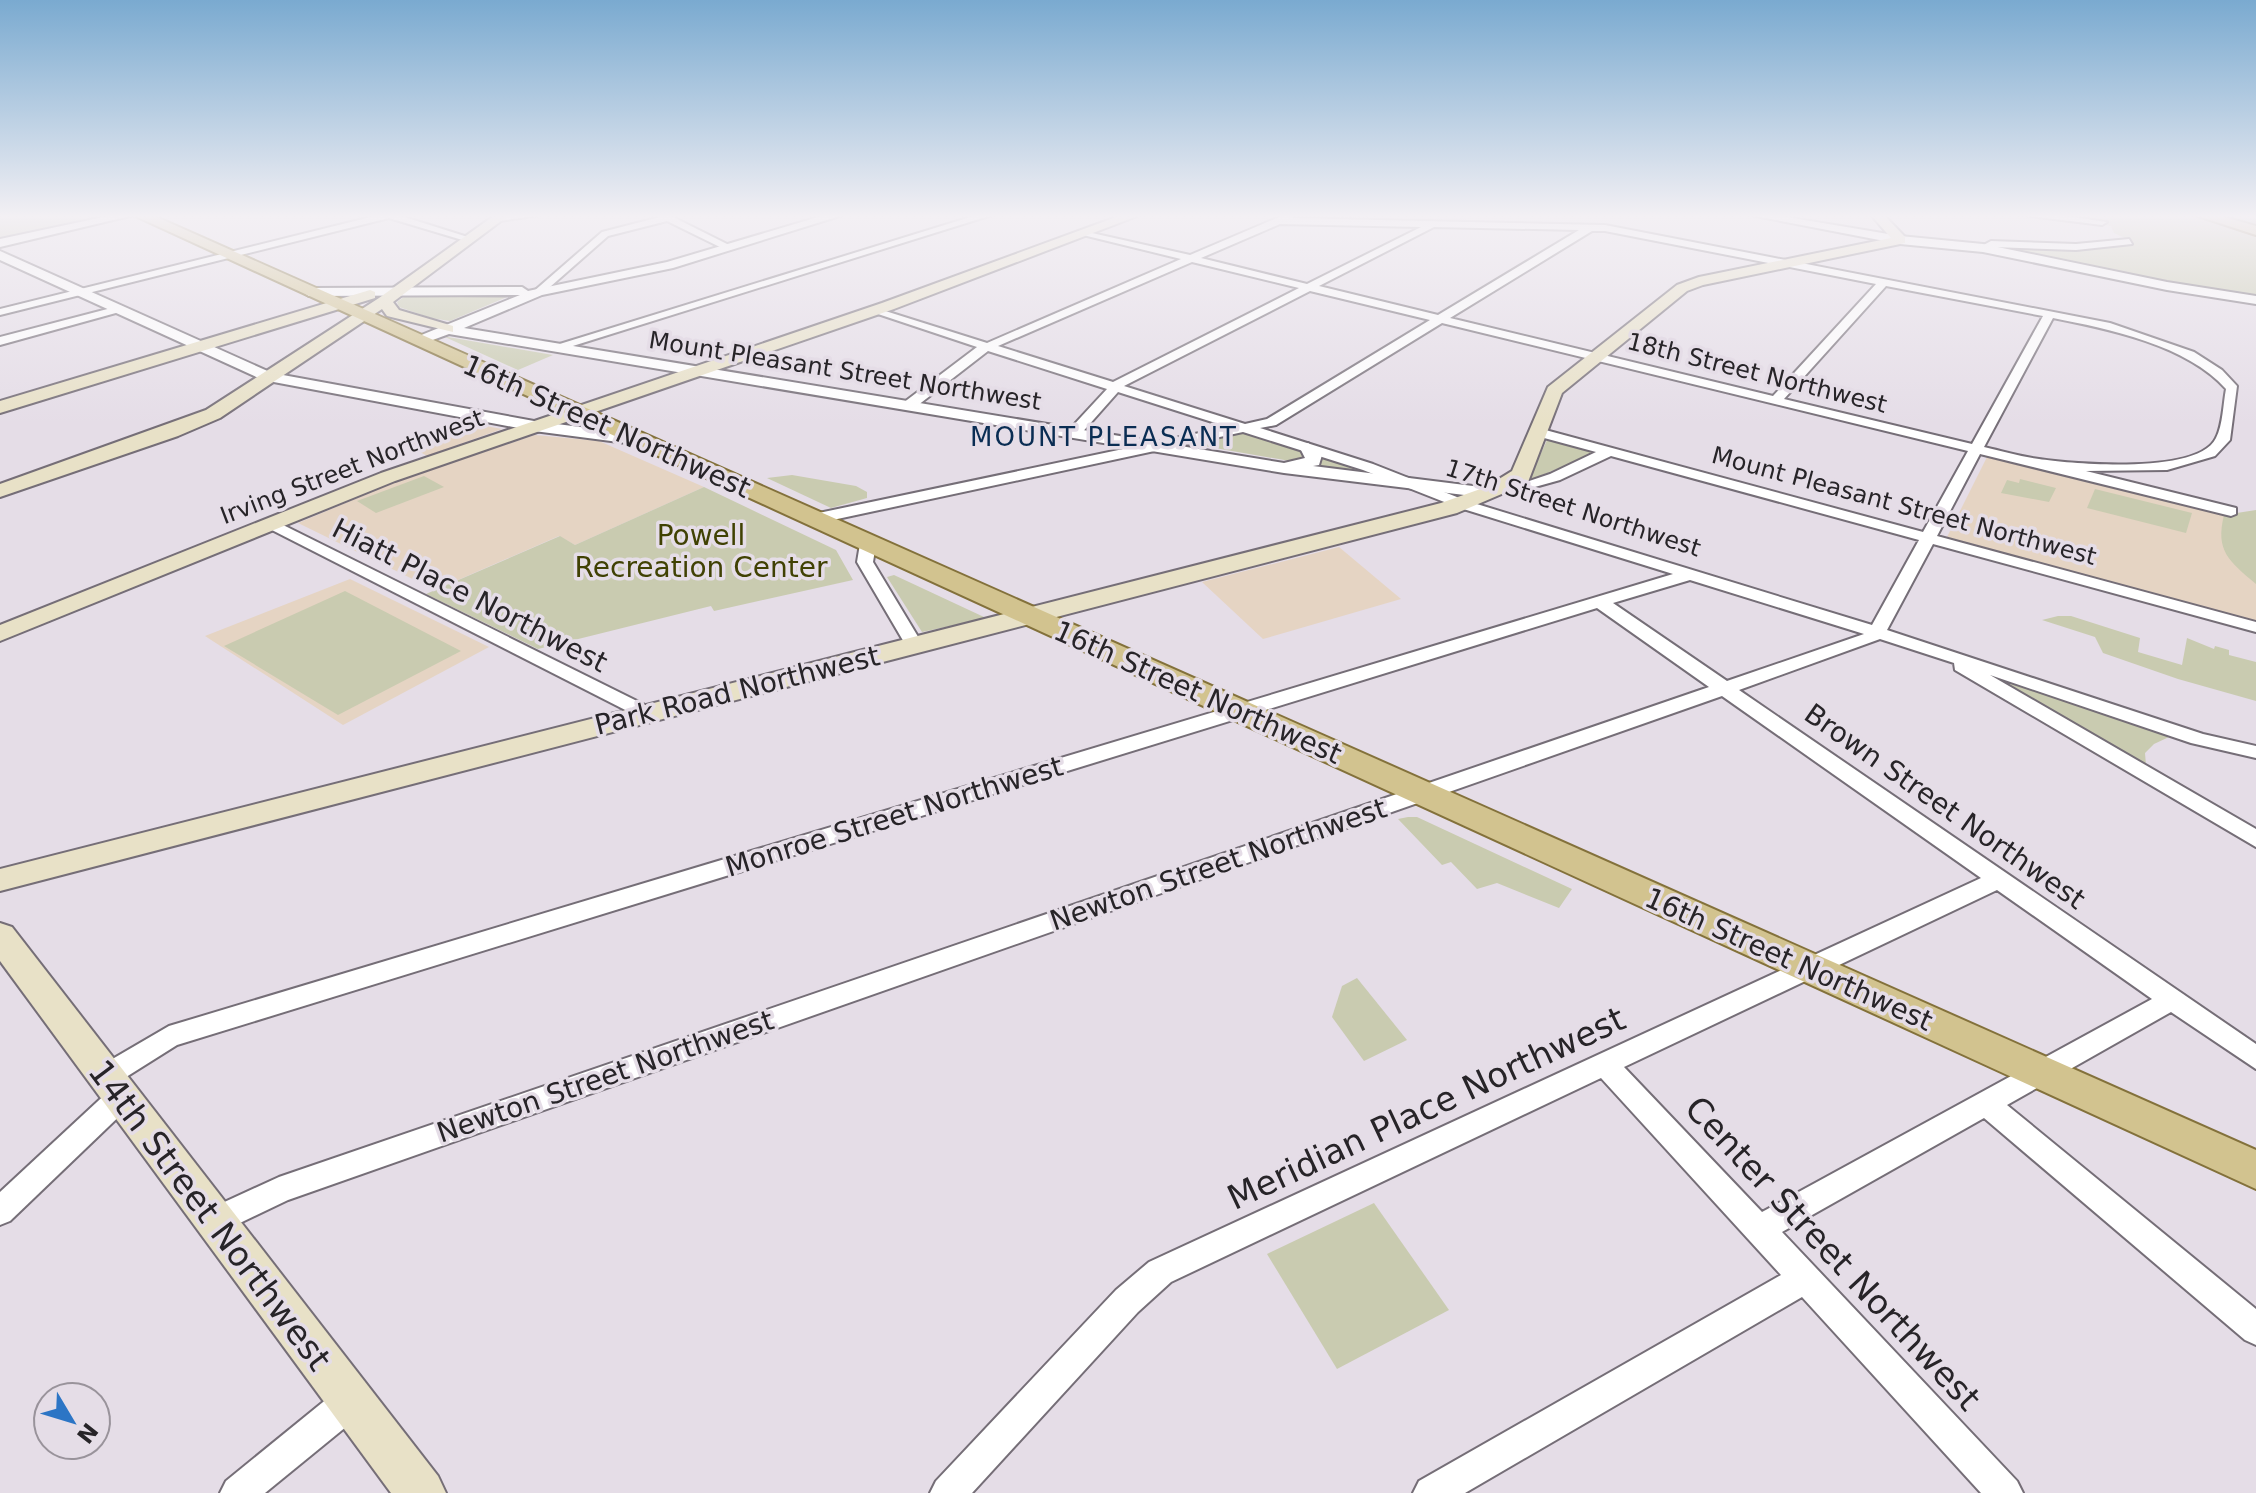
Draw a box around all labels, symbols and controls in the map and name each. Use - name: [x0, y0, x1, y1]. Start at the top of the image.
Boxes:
- street label: Mount Pleasant Street Northwest: [647, 326, 1043, 416]
- street label: 18th Street Northwest: [1624, 327, 1890, 419]
- street label: 16th Street Northwest: [458, 348, 756, 505]
- street label: Irving Street Northwest: [216, 404, 488, 530]
- district label: MOUNT PLEASANT: [970, 422, 1238, 452]
- street label: Mount Pleasant Street Northwest: [1709, 441, 2099, 571]
- street label: 17th Street Northwest: [1442, 453, 1704, 563]
- street label: Hiatt Place Northwest: [327, 512, 613, 679]
- park label: Powell Recreation Center: [575, 519, 828, 584]
- street label: 16th Street Northwest: [1049, 614, 1347, 771]
- street label: Park Road Northwest: [591, 639, 883, 742]
- street label: Brown Street Northwest: [1798, 697, 2091, 916]
- street label: Monroe Street Northwest: [721, 749, 1067, 884]
- street label: Newton Street Northwest: [1046, 791, 1391, 938]
- street label: 16th Street Northwest: [1640, 881, 1938, 1038]
- street label: Meridian Place Northwest: [1221, 998, 1631, 1218]
- street label: Newton Street Northwest: [433, 1003, 778, 1150]
- street label: 14th Street Northwest: [80, 1052, 340, 1378]
- street label: Center Street Northwest: [1677, 1088, 1989, 1418]
- north arrow: [32, 1381, 112, 1461]
- text: N: [72, 1418, 103, 1448]

